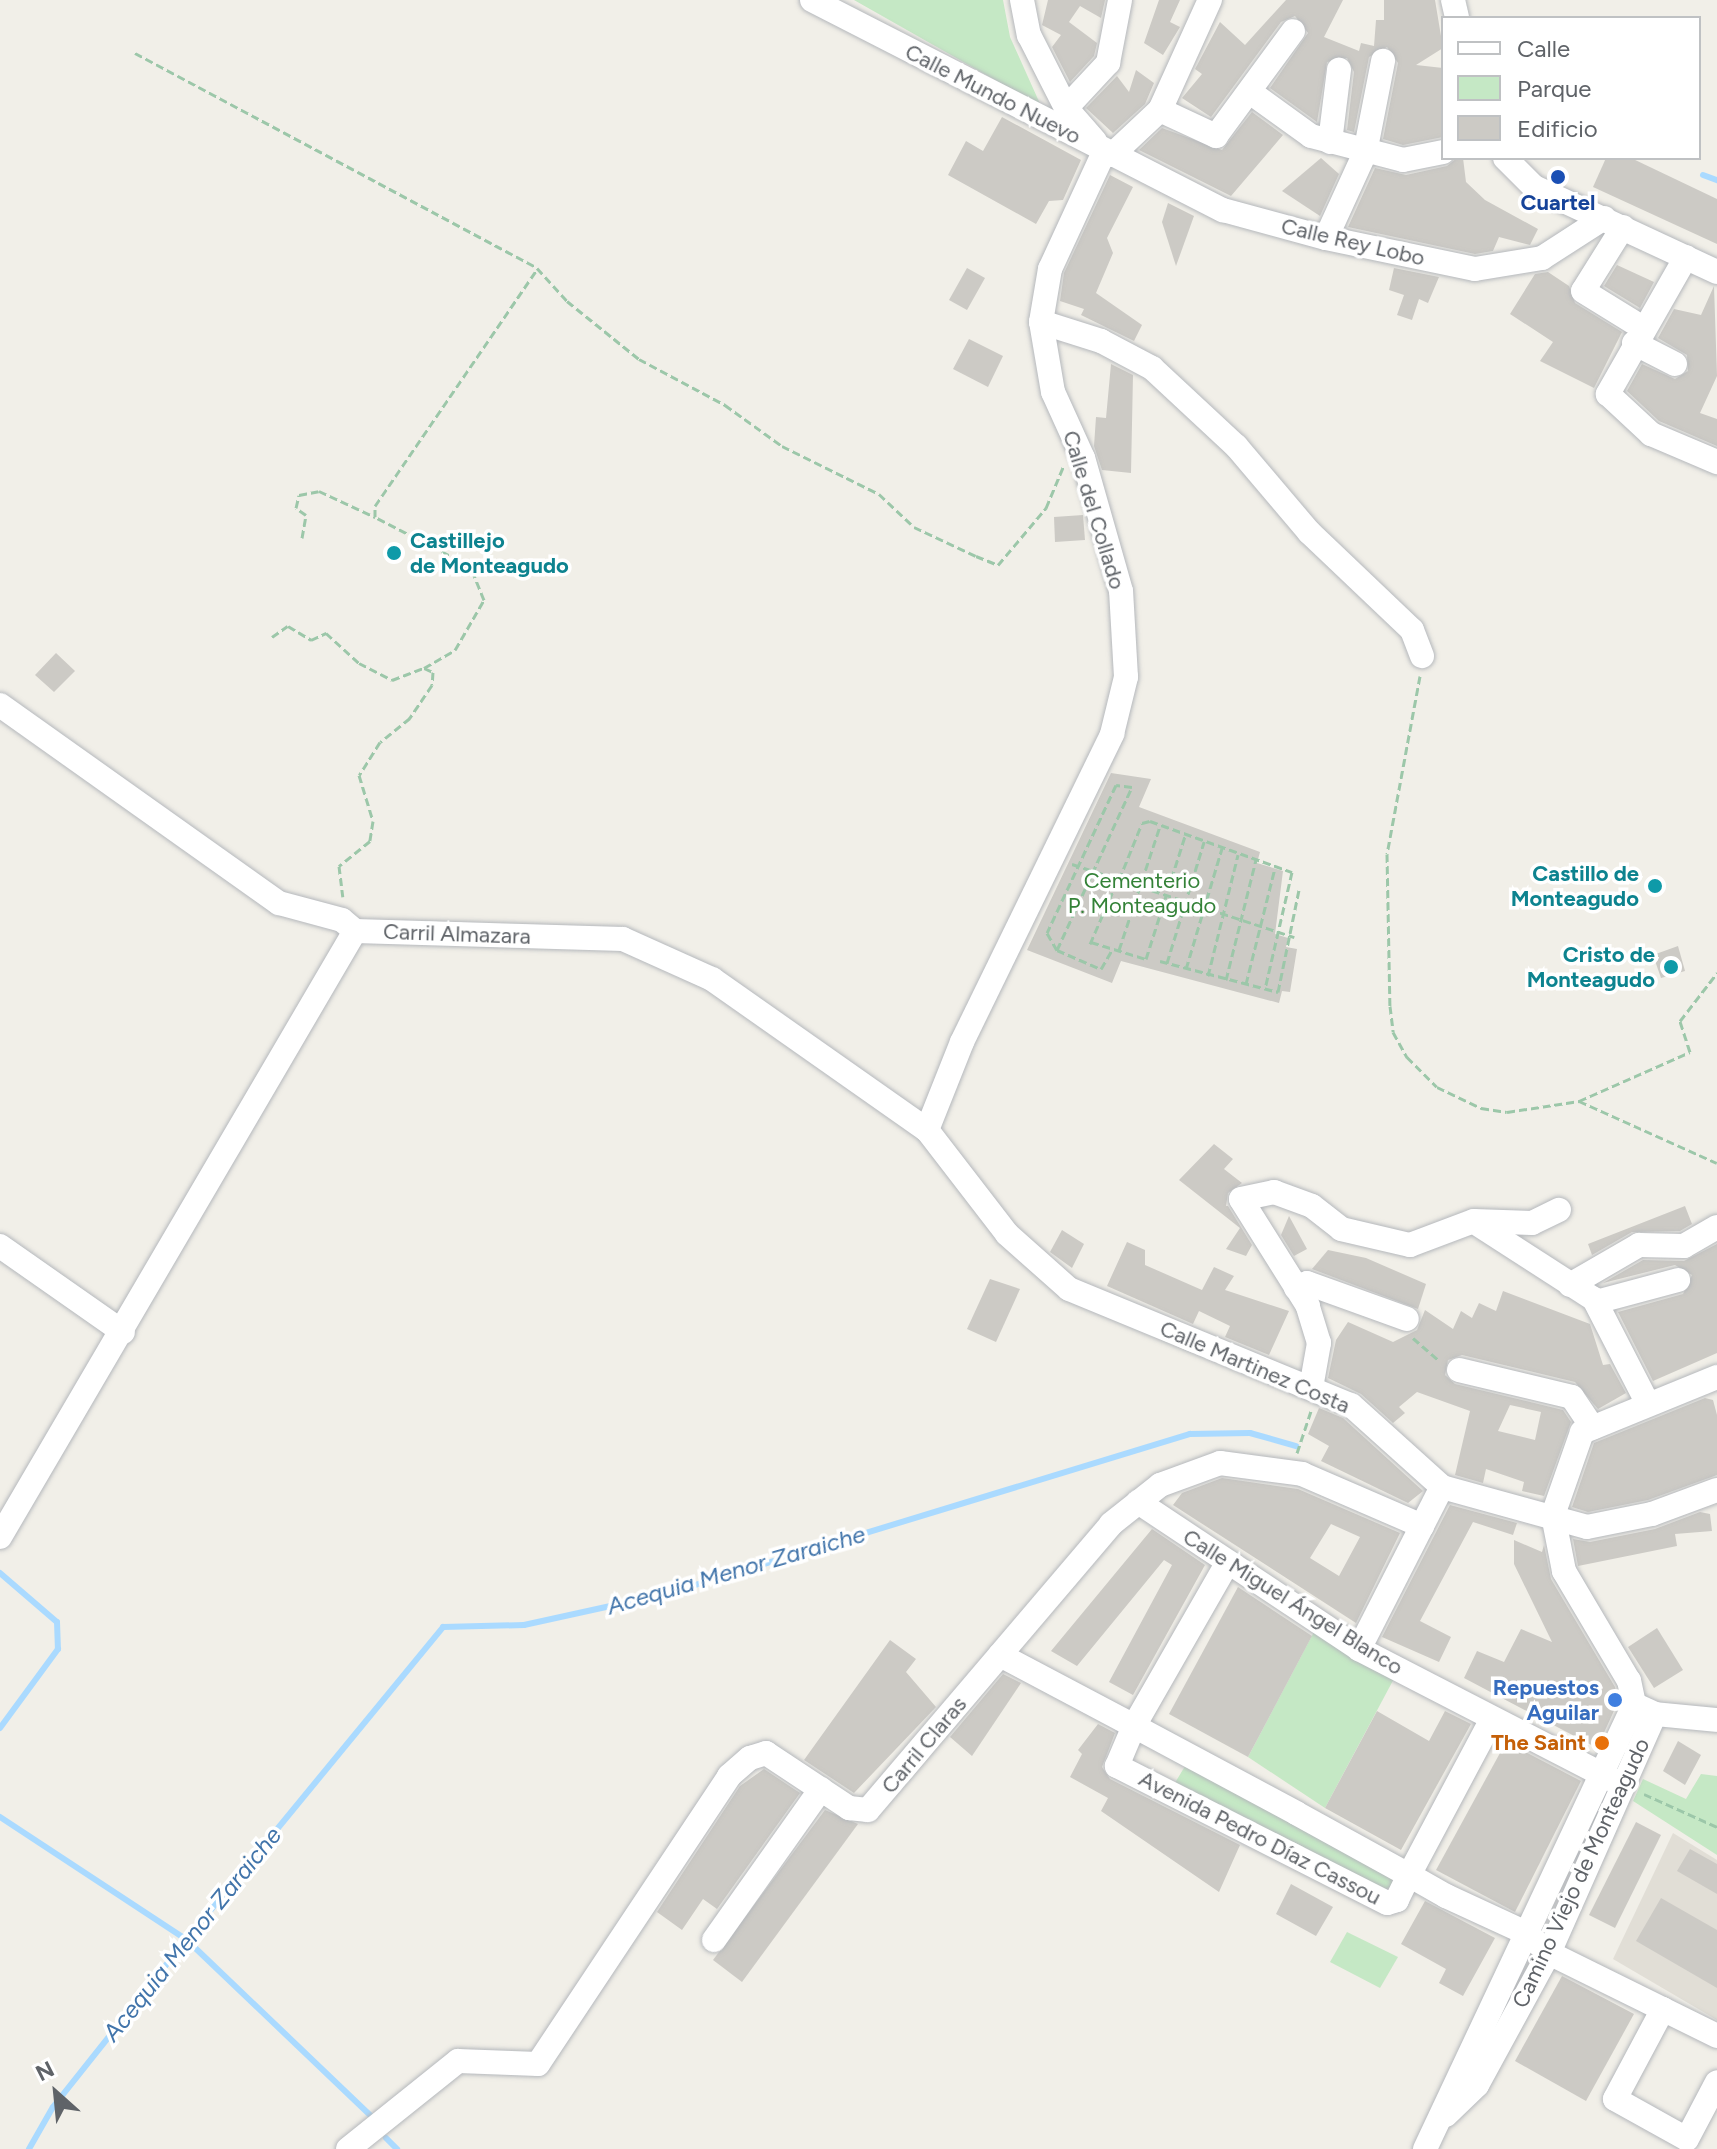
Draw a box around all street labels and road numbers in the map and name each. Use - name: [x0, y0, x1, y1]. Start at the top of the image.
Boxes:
- street label: Calle Mundo Nuevo: [901, 38, 1085, 150]
- street label: Calle Rey Lobo: [1279, 213, 1427, 271]
- street label: Calle del Collado: [1057, 427, 1131, 593]
- street label: Carril Almazara: [383, 918, 531, 950]
- street label: Calle Martinez Costa: [1156, 1315, 1354, 1419]
- street label: Calle Miguel Ángel Blanco: [1178, 1523, 1408, 1681]
- street label: Carril Claras: [876, 1691, 972, 1799]
- street label: Camino Viejo de Monteagudo: [1507, 1734, 1655, 2012]
- street label: Avenida Pedro Díaz Cassou: [1135, 1765, 1385, 1911]

